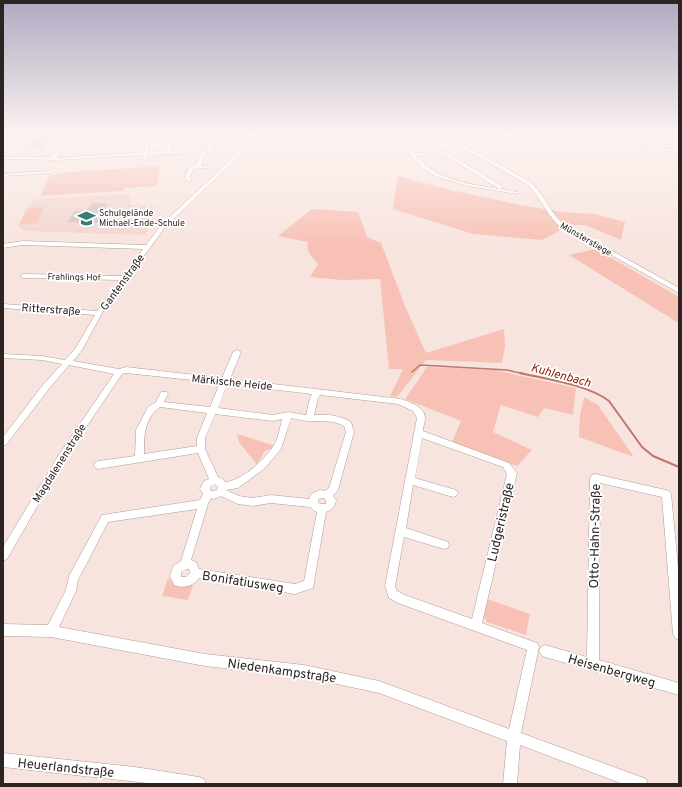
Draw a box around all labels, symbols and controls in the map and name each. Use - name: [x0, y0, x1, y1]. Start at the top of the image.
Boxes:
- school or university icon: Schulgelände Michael-Ende-Schule: [76, 208, 96, 228]
- place label: Schulgelände Michael-Ende-Schule: [99, 208, 185, 229]
- street label: Münsterstiege: [558, 220, 614, 259]
- street label: Gantenstraße: [98, 252, 148, 314]
- street label: Frahlings Hof: [47, 272, 101, 283]
- street label: Ritterstraße: [21, 301, 81, 319]
- water label: Kuhlenbach: [529, 360, 593, 392]
- street label: Märkische Heide: [191, 372, 273, 394]
- street label: Magdalenenstraße: [30, 421, 90, 506]
- street label: Ludgeristraße: [485, 481, 519, 564]
- street label: Otto-Hahn-Straße: [587, 484, 605, 588]
- street label: Bonifatiusweg: [201, 569, 285, 597]
- street label: Heisenbergweg: [566, 652, 657, 692]
- street label: Niedenkampstraße: [226, 656, 337, 688]
- street label: Heuerlandstraße: [17, 756, 115, 782]

